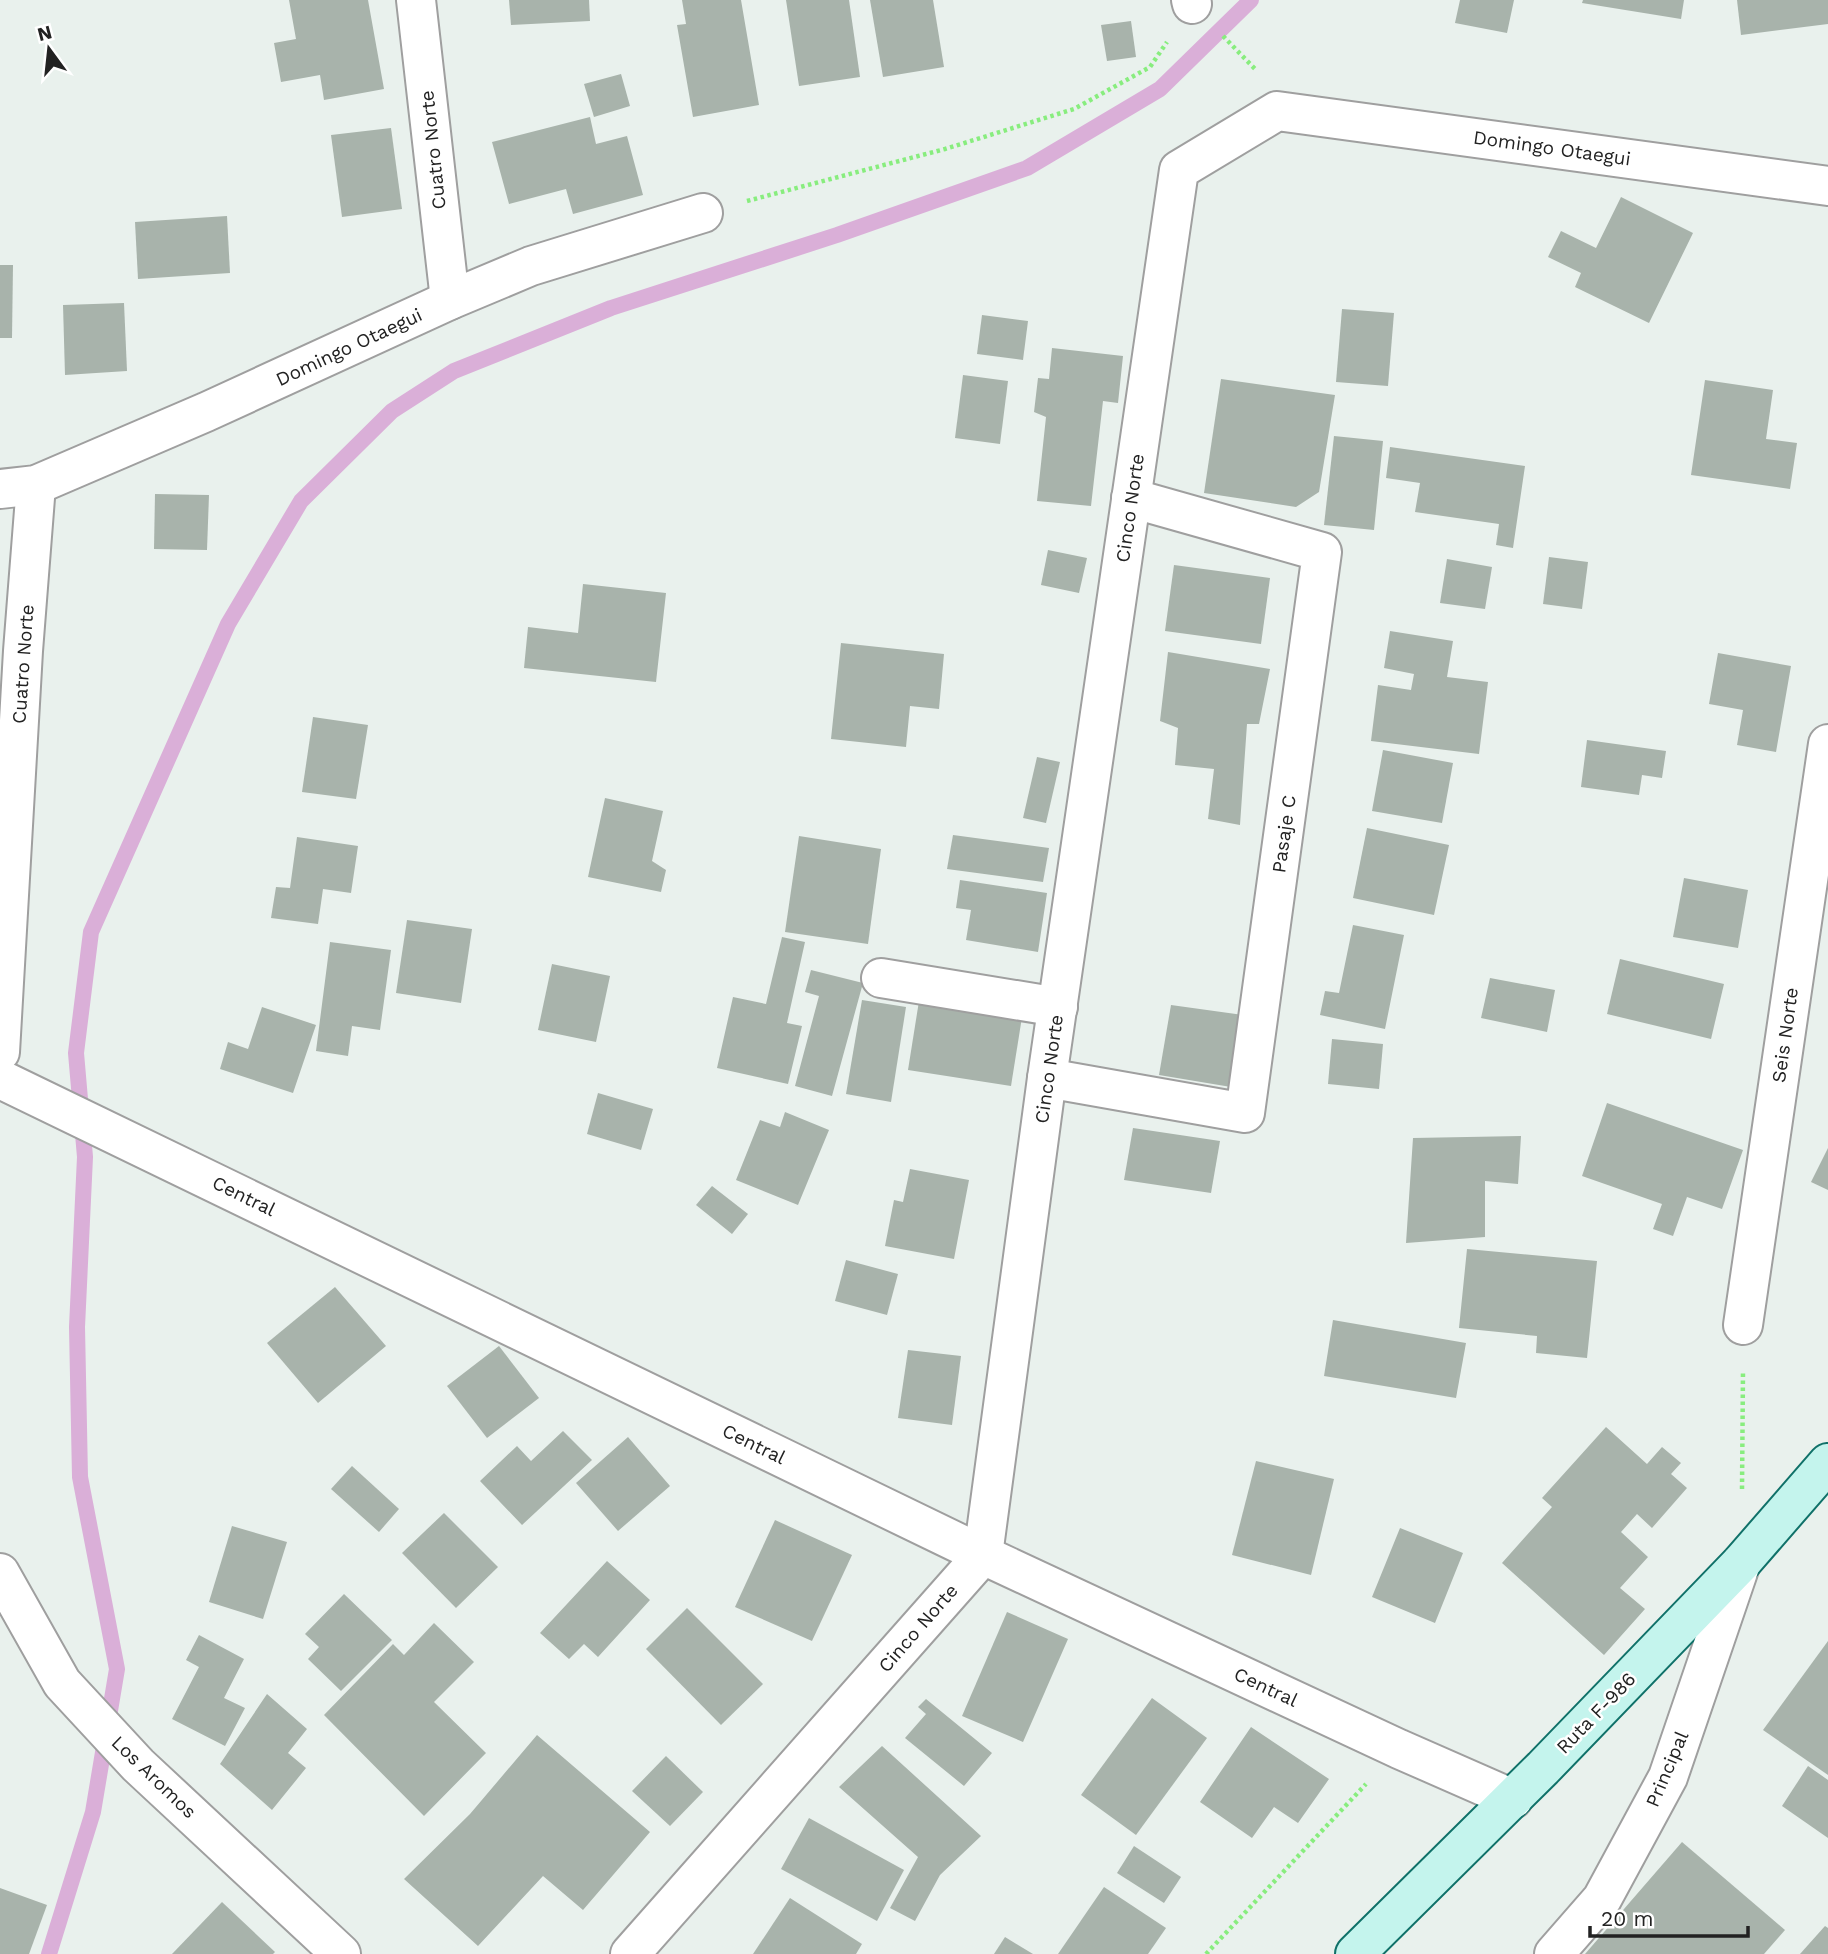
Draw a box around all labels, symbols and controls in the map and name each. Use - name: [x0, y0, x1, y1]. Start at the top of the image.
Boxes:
- north arrow: [14, 14, 84, 84]
- text: N: [35, 20, 55, 46]
- street label: Cuatro Norte: [415, 89, 451, 211]
- street label: Domingo Otaegui: [1472, 126, 1632, 170]
- street label: Domingo Otaegui: [272, 303, 426, 391]
- street label: Cinco Norte: [1111, 452, 1149, 564]
- street label: Cuatro Norte: [7, 603, 39, 725]
- street label: Pasaje C: [1267, 793, 1301, 875]
- street label: Seis Norte: [1767, 986, 1803, 1084]
- street label: Cinco Norte: [1030, 1013, 1068, 1125]
- street label: Central: [209, 1171, 280, 1221]
- street label: Central: [719, 1419, 790, 1469]
- street label: Cinco Norte: [873, 1579, 963, 1677]
- street label: Central: [1230, 1662, 1302, 1712]
- street label: Ruta F-986: [1552, 1668, 1640, 1758]
- street label: Principal: [1641, 1727, 1693, 1810]
- street label: Los Aromos: [107, 1731, 201, 1823]
- scale bar: [1590, 1895, 1748, 1939]
- text: 20 m: [1601, 1906, 1653, 1931]

